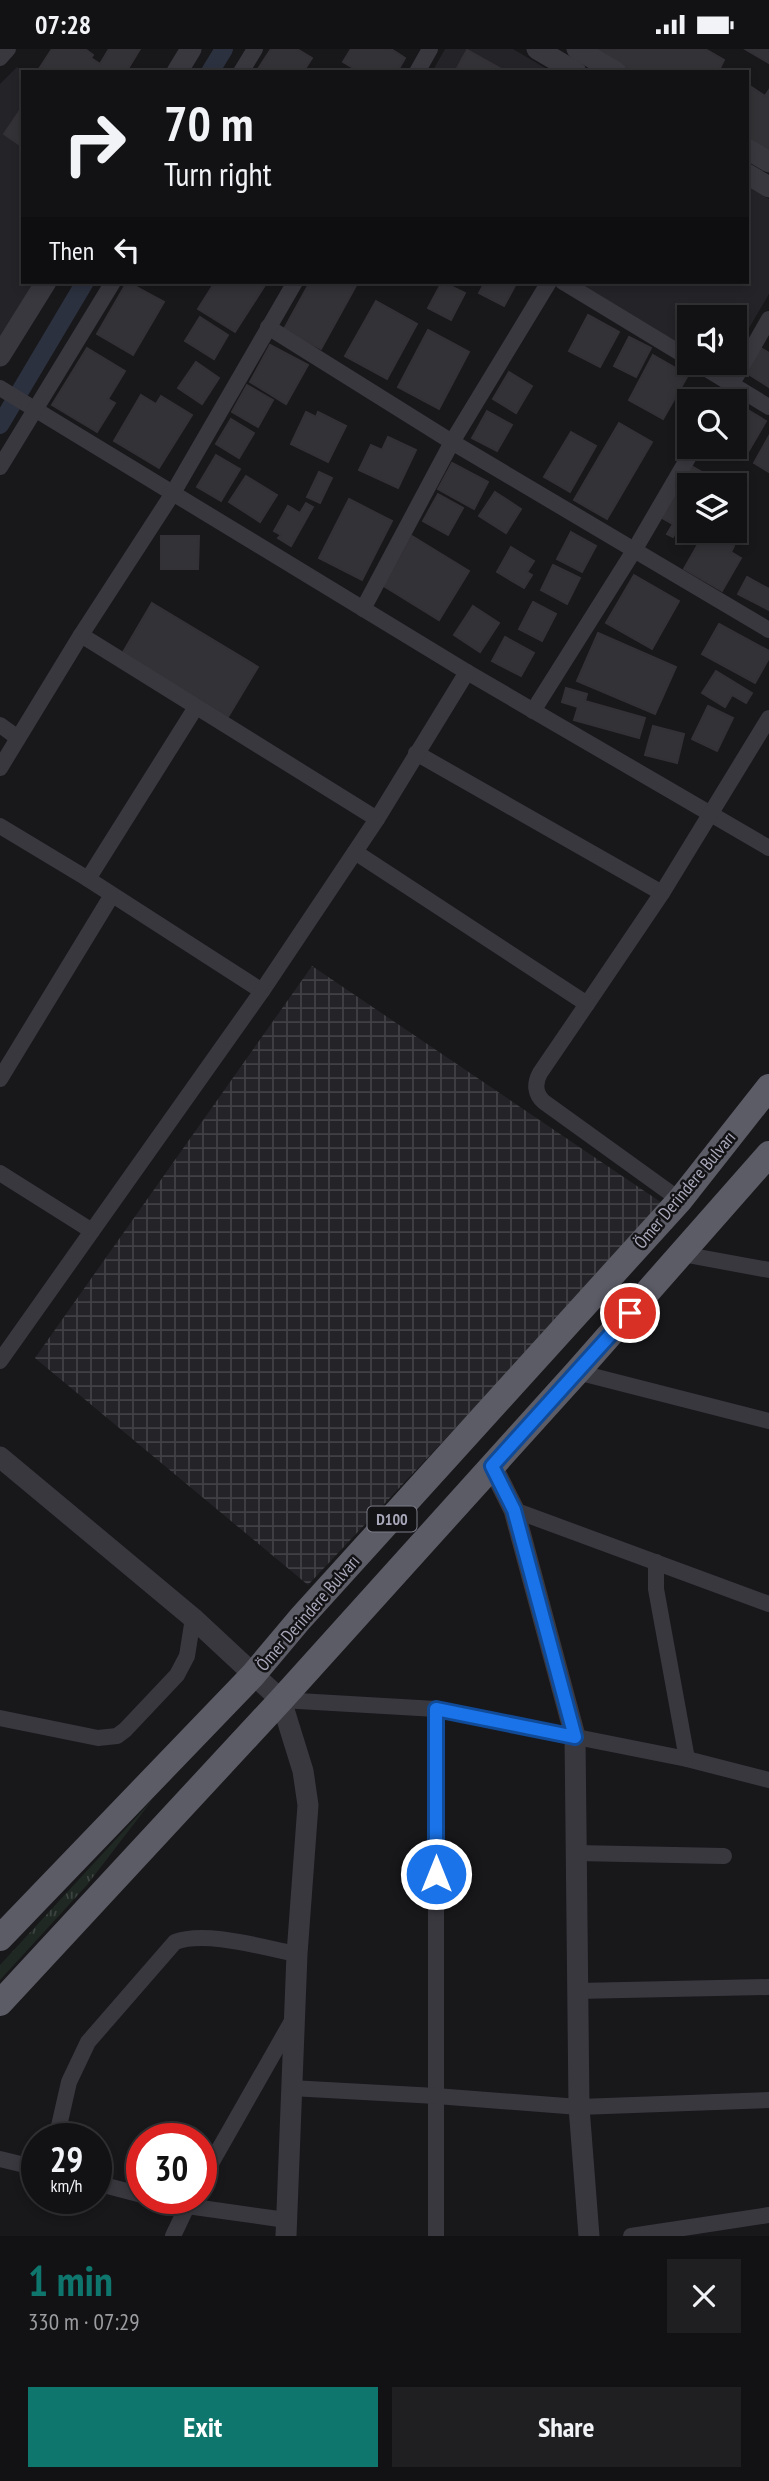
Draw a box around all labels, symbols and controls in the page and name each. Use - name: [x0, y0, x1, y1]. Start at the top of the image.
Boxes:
- text: 07:28: [35, 8, 91, 41]
- text: 70 m: [164, 91, 253, 155]
- icon: right: [49, 98, 140, 189]
- text: Turn right: [164, 153, 272, 195]
- icon: left: [108, 231, 146, 269]
- text: Then: [49, 234, 94, 267]
- map controls: [677, 305, 747, 543]
- button: sound: [677, 305, 747, 375]
- button: search: [677, 389, 747, 459]
- button: layers: [677, 473, 747, 543]
- street label: Ömer Derindere Bulvarı: [629, 1126, 740, 1253]
- pin: [600, 1283, 660, 1343]
- icon: arrive: [611, 1294, 649, 1332]
- road number: D100: [368, 1507, 416, 1531]
- street label: Ömer Derindere Bulvarı: [251, 1550, 364, 1675]
- position arrow: [399, 1837, 473, 1911]
- speed limit sign: 30: [126, 2123, 217, 2214]
- text: 29: [50, 2136, 83, 2182]
- text: km/h: [51, 2174, 82, 2197]
- text: 1 min: [28, 2253, 113, 2308]
- button: close: [667, 2259, 741, 2333]
- text: 330 m · 07:29: [28, 2307, 140, 2336]
- button: Exit: [28, 2387, 378, 2467]
- button: Share: [392, 2387, 741, 2467]

